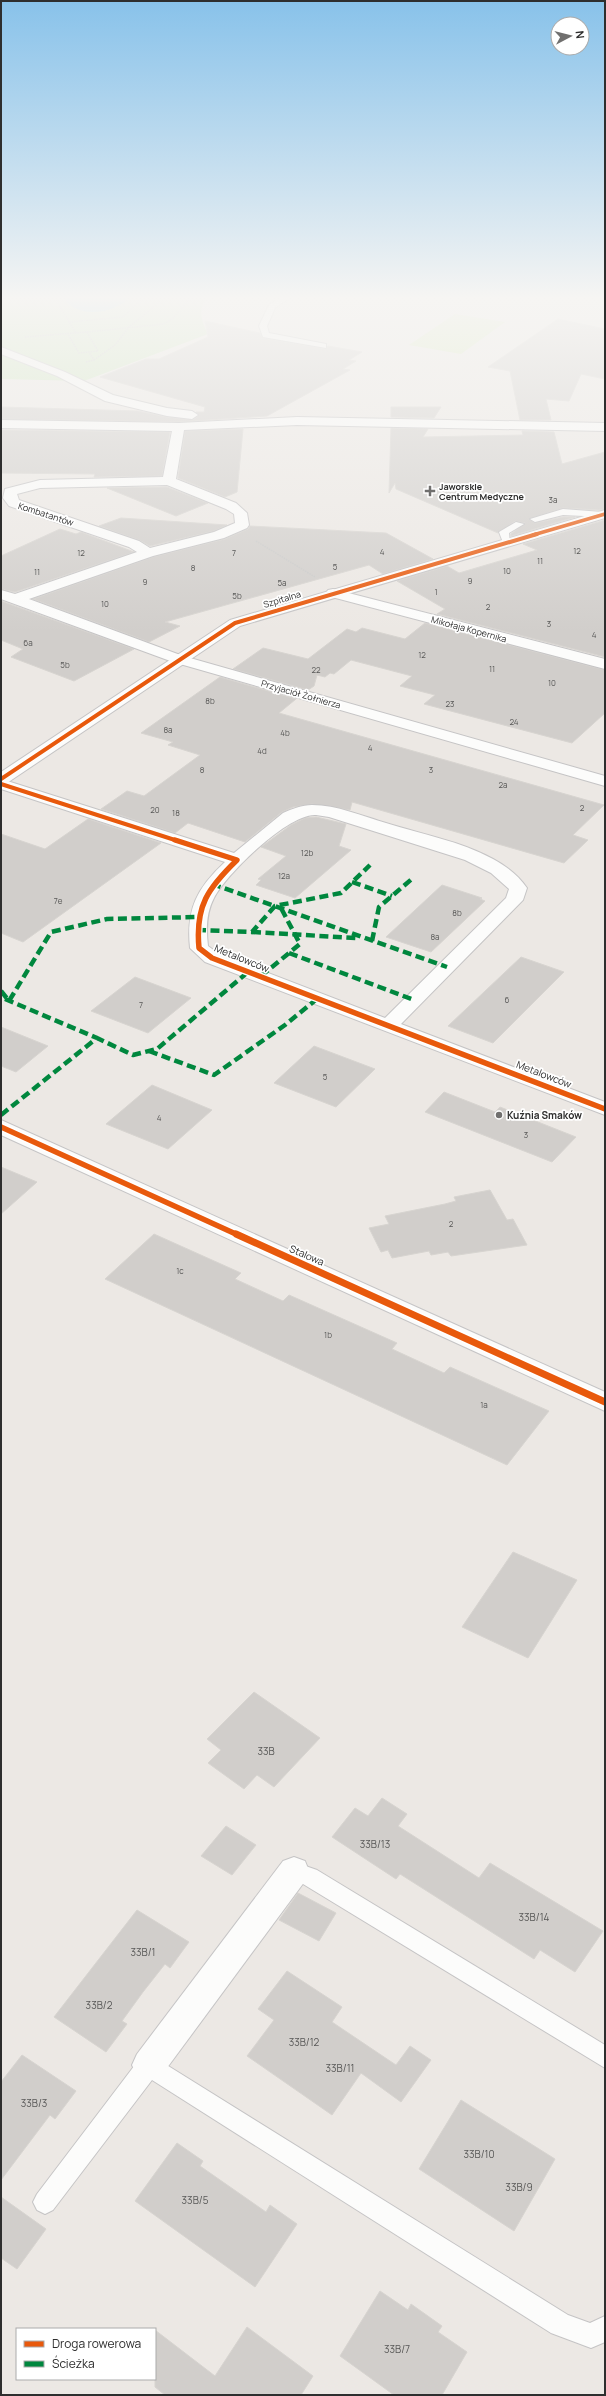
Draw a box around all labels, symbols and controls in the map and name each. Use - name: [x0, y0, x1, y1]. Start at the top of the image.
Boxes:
- north arrow: [550, 16, 590, 56]
- text: N: [572, 30, 588, 40]
- place label: Jaworskie Centrum Medyczne: [439, 480, 525, 503]
- marker: Jaworskie Centrum Medyczne: [424, 485, 436, 497]
- house number: 3a: [549, 494, 557, 505]
- street label: Kombatantów: [17, 499, 76, 529]
- house number: 12: [573, 545, 581, 556]
- house number: 4: [380, 546, 385, 557]
- house number: 12: [77, 547, 85, 558]
- house number: 7: [232, 547, 236, 558]
- house number: 11: [537, 555, 543, 566]
- house number: 5: [333, 561, 338, 572]
- house number: 8: [191, 562, 196, 573]
- house number: 10: [503, 565, 511, 576]
- house number: 11: [34, 566, 40, 577]
- house number: 9: [468, 575, 473, 586]
- house number: 9: [143, 576, 148, 587]
- house number: 5a: [277, 577, 287, 588]
- house number: 1: [434, 586, 438, 597]
- street label: Szpitalna: [262, 587, 302, 611]
- house number: 5b: [232, 590, 242, 601]
- house number: 10: [101, 598, 109, 609]
- house number: 2: [486, 601, 491, 612]
- street label: Mikołaja Kopernika: [430, 613, 508, 645]
- house number: 3: [547, 618, 551, 629]
- house number: 4: [592, 629, 597, 640]
- house number: 6a: [23, 637, 33, 648]
- house number: 12: [418, 649, 426, 660]
- house number: 5b: [60, 659, 70, 670]
- house number: 11: [489, 663, 495, 674]
- house number: 22: [311, 664, 321, 675]
- street label: Przyjaciół Żołnierza: [260, 676, 342, 712]
- house number: 10: [548, 677, 556, 688]
- house number: 8b: [205, 695, 215, 706]
- house number: 23: [446, 698, 454, 709]
- house number: 24: [509, 716, 519, 727]
- house number: 8a: [163, 724, 173, 735]
- house number: 4b: [280, 727, 290, 738]
- house number: 4: [368, 742, 373, 753]
- house number: 4d: [257, 745, 267, 756]
- house number: 8: [200, 764, 205, 775]
- house number: 3: [429, 764, 433, 775]
- house number: 2a: [498, 779, 508, 790]
- house number: 2: [580, 802, 585, 813]
- house number: 20: [150, 804, 160, 815]
- house number: 18: [172, 807, 180, 818]
- house number: 12b: [301, 847, 313, 858]
- house number: 12a: [278, 870, 290, 881]
- house number: 7e: [54, 895, 63, 906]
- house number: 8b: [452, 907, 462, 918]
- house number: 8a: [430, 931, 440, 942]
- street label: Metalowców: [212, 941, 272, 975]
- house number: 6: [505, 994, 510, 1005]
- house number: 7: [139, 999, 143, 1010]
- street label: Metalowców: [514, 1057, 574, 1091]
- house number: 5: [323, 1071, 328, 1082]
- place label: Kuźnia Smaków: [507, 1108, 582, 1122]
- marker: Kuźnia Smaków: [494, 1110, 504, 1120]
- house number: 4: [157, 1112, 162, 1123]
- house number: 3: [524, 1129, 528, 1140]
- house number: 2: [449, 1218, 454, 1229]
- street label: Stalowa: [287, 1241, 327, 1269]
- house number: 1c: [176, 1265, 184, 1276]
- house number: 1b: [324, 1329, 332, 1340]
- house number: 1a: [480, 1399, 488, 1410]
- house number: 33B: [257, 1744, 275, 1758]
- house number: 33B/13: [360, 1837, 390, 1851]
- house number: 33B/14: [519, 1910, 550, 1924]
- house number: 33B/1: [131, 1945, 155, 1959]
- house number: 33B/2: [86, 1998, 113, 2012]
- house number: 33B/12: [289, 2035, 320, 2049]
- house number: 33B/11: [326, 2061, 354, 2075]
- house number: 33B/3: [21, 2096, 47, 2110]
- house number: 33B/10: [463, 2147, 495, 2161]
- house number: 33B/9: [505, 2180, 533, 2194]
- house number: 33B/5: [182, 2193, 209, 2207]
- legend: [16, 2328, 156, 2380]
- text: Droga rowerowa: [52, 2335, 141, 2352]
- house number: 33B/7: [384, 2342, 410, 2356]
- text: Ścieżka: [52, 2355, 95, 2372]

